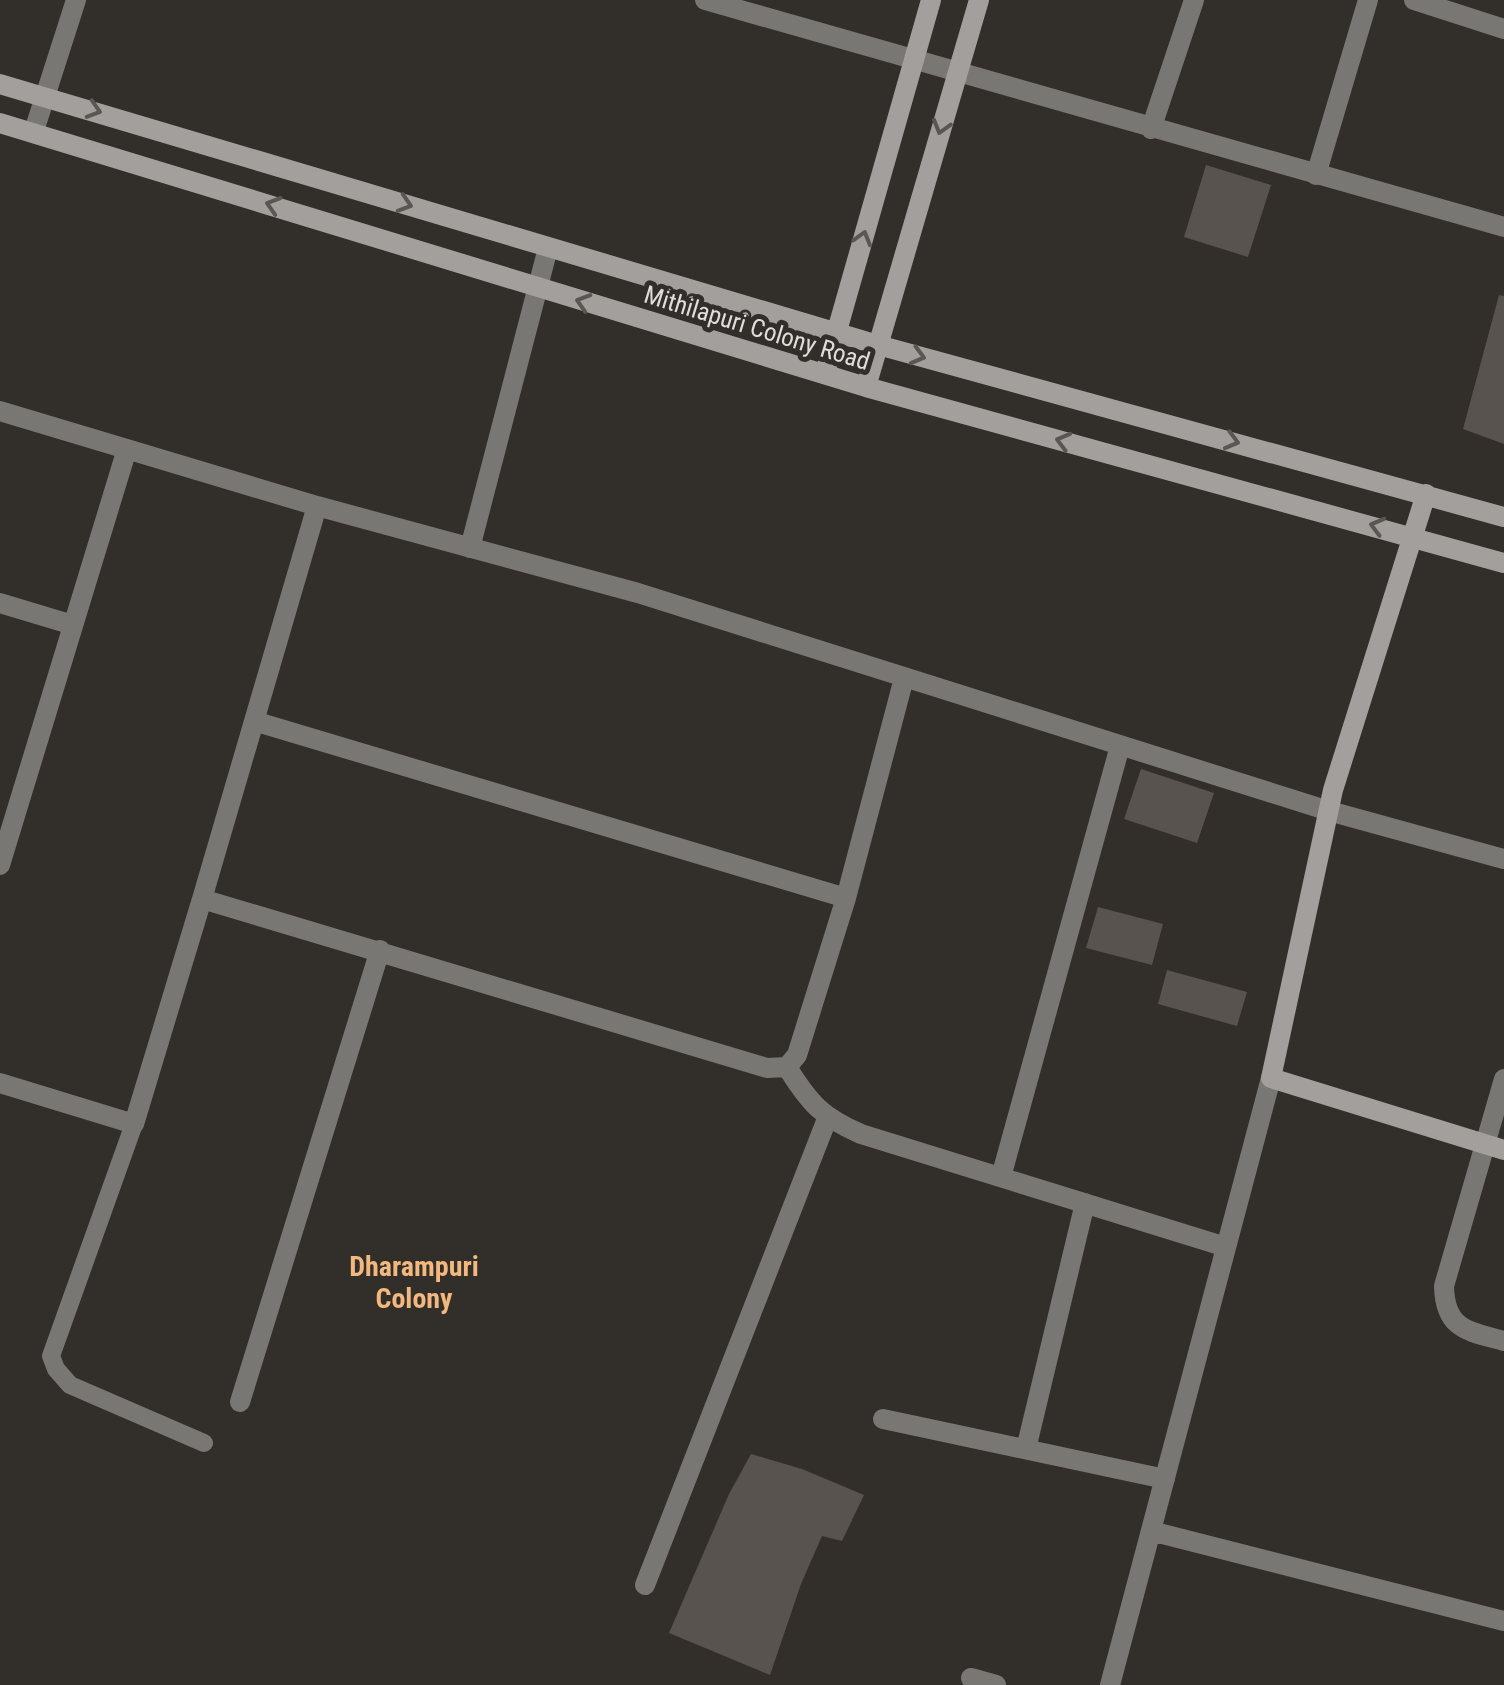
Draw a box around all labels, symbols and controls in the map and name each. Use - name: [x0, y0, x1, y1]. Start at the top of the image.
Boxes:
- one-way arrow: [85, 98, 102, 119]
- one-way arrow: [932, 118, 953, 135]
- one-way arrow: [396, 192, 413, 213]
- one-way arrow: [265, 197, 282, 217]
- one-way arrow: [852, 230, 873, 247]
- street label: Mithilapuri Colony Road: [641, 280, 873, 376]
- one-way arrow: [575, 293, 592, 314]
- one-way arrow: [909, 344, 926, 365]
- one-way arrow: [1222, 430, 1240, 451]
- one-way arrow: [1055, 432, 1072, 453]
- one-way arrow: [1369, 517, 1386, 538]
- district label: Dharampuri Colony: [349, 1250, 479, 1315]

